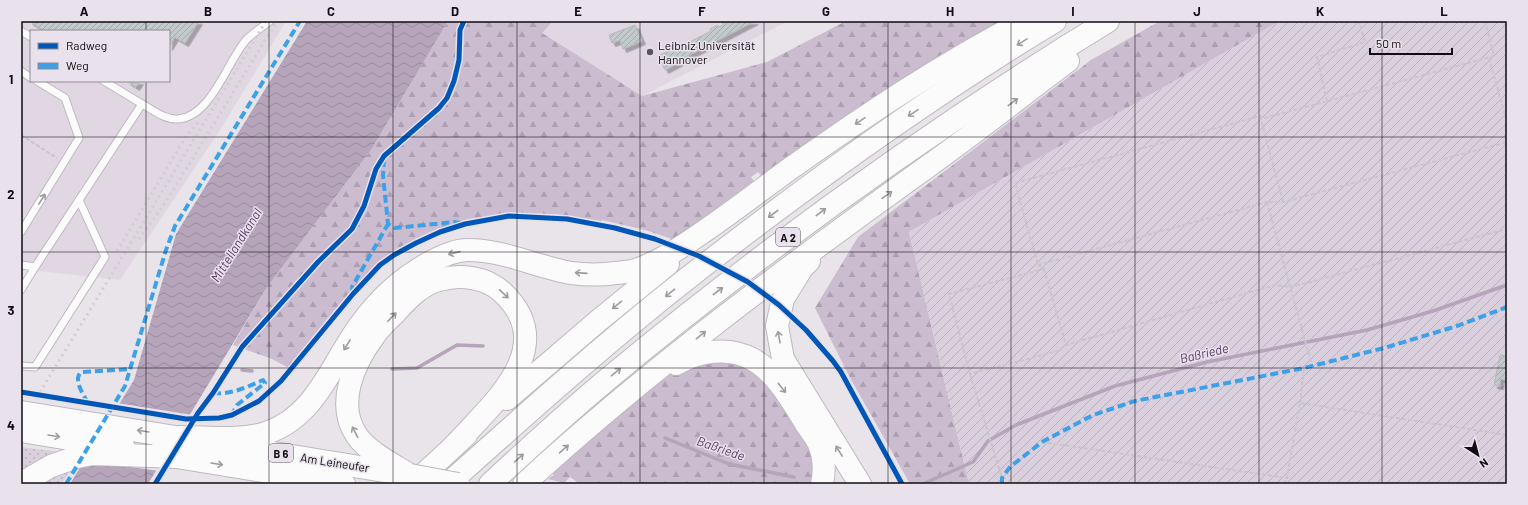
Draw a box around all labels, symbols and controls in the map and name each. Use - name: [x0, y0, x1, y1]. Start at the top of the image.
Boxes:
- text: A: [80, 3, 89, 19]
- text: B: [204, 3, 212, 19]
- text: C: [327, 3, 335, 19]
- text: D: [451, 3, 459, 19]
- text: E: [574, 3, 582, 19]
- text: F: [698, 3, 706, 19]
- text: G: [822, 3, 830, 19]
- text: H: [946, 3, 954, 19]
- text: I: [1071, 3, 1075, 19]
- text: J: [1193, 3, 1201, 19]
- text: K: [1316, 3, 1324, 19]
- text: L: [1440, 3, 1448, 19]
- legend: [30, 30, 170, 82]
- scale bar: [1370, 30, 1452, 56]
- text: 50 m: [1376, 36, 1401, 50]
- one-way arrow: [1016, 37, 1027, 46]
- text: Radweg: [66, 38, 107, 52]
- place label: Leibniz Universität Hannover: [658, 38, 755, 66]
- marker: Leibniz Universität Hannover: [645, 47, 655, 57]
- text: Weg: [66, 58, 89, 72]
- text: 1: [9, 71, 13, 87]
- one-way arrow: [1007, 98, 1018, 106]
- one-way arrow: [908, 109, 919, 117]
- one-way arrow: [855, 117, 866, 125]
- text: 2: [7, 186, 15, 202]
- one-way arrow: [882, 191, 893, 199]
- one-way arrow: [38, 193, 46, 205]
- water label: Mittellandkanal: [207, 205, 265, 285]
- one-way arrow: [816, 208, 827, 216]
- one-way arrow: [768, 209, 779, 218]
- road number: A 2: [776, 228, 800, 246]
- one-way arrow: [448, 250, 461, 257]
- one-way arrow: [575, 270, 588, 277]
- one-way arrow: [712, 287, 723, 295]
- one-way arrow: [665, 288, 676, 297]
- one-way arrow: [498, 289, 508, 298]
- one-way arrow: [612, 301, 622, 310]
- text: 3: [7, 302, 15, 318]
- one-way arrow: [387, 311, 396, 322]
- one-way arrow: [696, 330, 706, 339]
- one-way arrow: [775, 331, 783, 344]
- one-way arrow: [343, 339, 351, 350]
- water label: Baßriede: [1178, 340, 1230, 366]
- one-way arrow: [611, 367, 622, 376]
- one-way arrow: [777, 382, 786, 393]
- text: 4: [7, 417, 15, 433]
- one-way arrow: [351, 426, 358, 438]
- one-way arrow: [137, 427, 150, 435]
- one-way arrow: [47, 432, 60, 440]
- water label: Baßriede: [695, 432, 747, 464]
- north arrow: [1458, 435, 1498, 475]
- road number: B 6: [269, 444, 293, 462]
- one-way arrow: [559, 444, 569, 454]
- one-way arrow: [835, 445, 843, 457]
- street label: Am Leineufer: [300, 450, 371, 474]
- one-way arrow: [514, 453, 524, 462]
- text: N: [1477, 456, 1491, 471]
- one-way arrow: [210, 460, 223, 468]

